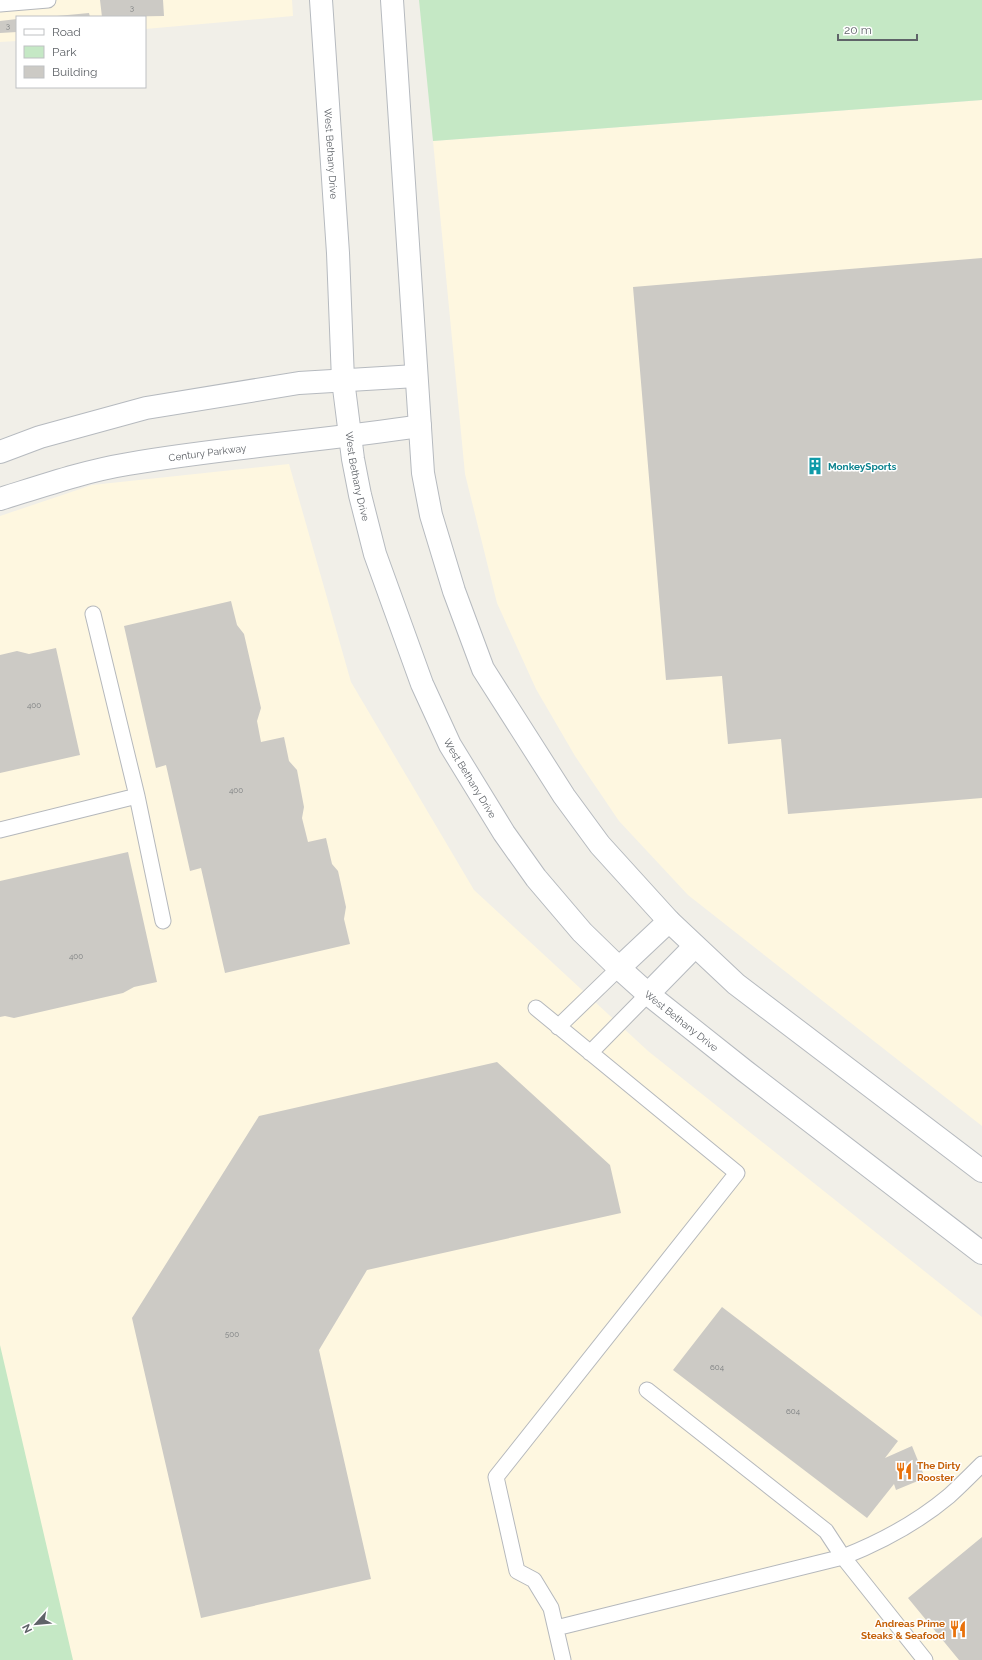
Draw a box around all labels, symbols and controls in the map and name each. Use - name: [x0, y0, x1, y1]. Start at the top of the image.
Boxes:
- house number: 3: [130, 3, 134, 13]
- legend: [16, 16, 146, 88]
- scale bar: [838, 16, 917, 42]
- house number: 3: [6, 21, 10, 31]
- text: 20 m: [844, 23, 872, 37]
- text: Road: [52, 25, 81, 39]
- text: Park: [52, 45, 77, 59]
- text: Building: [52, 65, 98, 79]
- street label: West Bethany Drive: [323, 108, 340, 200]
- street label: West Bethany Drive: [344, 431, 372, 522]
- street label: Century Parkway: [168, 442, 247, 463]
- building icon: MonkeySports: [805, 456, 825, 476]
- place label: MonkeySports: [828, 461, 897, 472]
- house number: 400: [27, 700, 41, 710]
- street label: West Bethany Drive: [442, 737, 499, 820]
- house number: 400: [229, 785, 243, 795]
- house number: 400: [69, 951, 83, 961]
- street label: West Bethany Drive: [643, 988, 721, 1053]
- house number: 500: [225, 1329, 239, 1339]
- house number: 604: [710, 1362, 725, 1372]
- house number: 604: [786, 1406, 801, 1416]
- place label: The Dirty Rooster: [917, 1460, 961, 1483]
- restaurant icon: The Dirty Rooster: [894, 1461, 914, 1481]
- north arrow: [16, 1604, 56, 1644]
- place label: Andreas Prime Steaks & Seafood: [861, 1618, 946, 1641]
- restaurant icon: Andreas Prime Steaks & Seafood: [948, 1619, 968, 1639]
- text: N: [20, 1622, 35, 1635]

